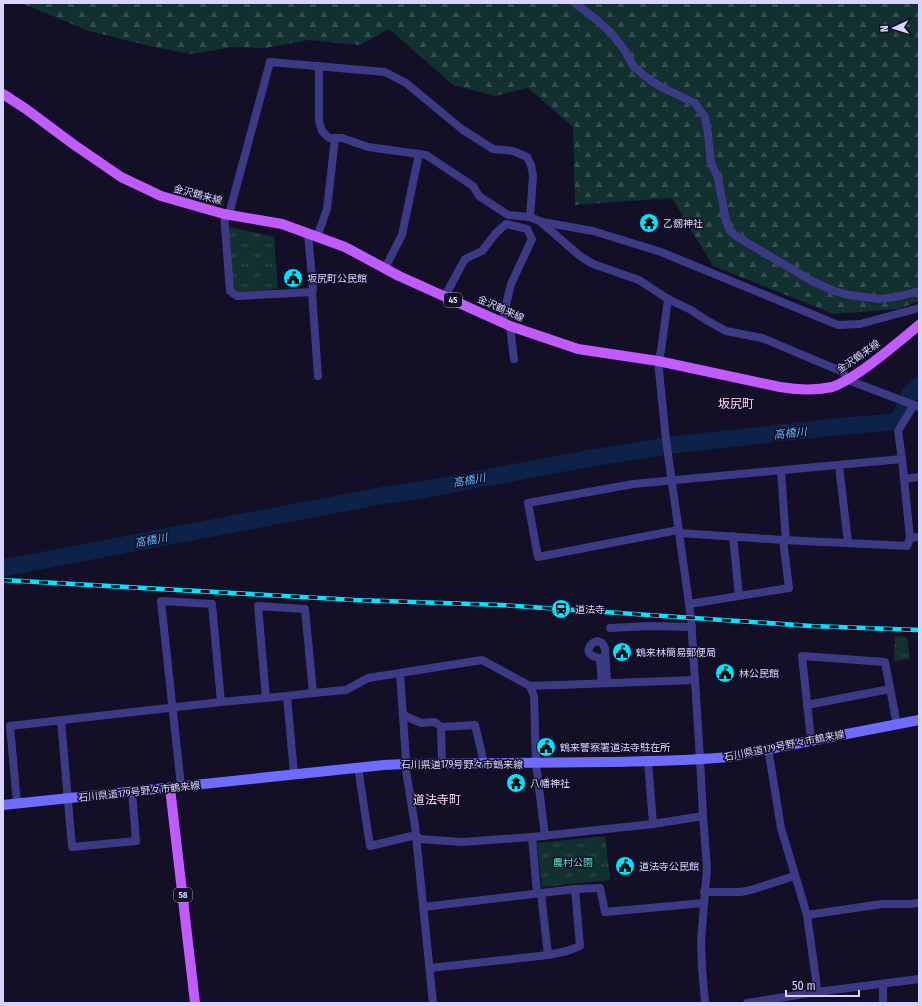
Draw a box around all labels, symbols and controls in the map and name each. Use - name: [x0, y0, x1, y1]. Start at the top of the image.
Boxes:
- north arrow: [874, 8, 914, 48]
- text: N: [878, 25, 891, 32]
- street label: 金沢鶴来線: [172, 183, 223, 207]
- temple icon: 乙劔神社: [638, 212, 660, 234]
- place label: 乙劔神社: [663, 218, 703, 230]
- public building icon: 坂尻町公民館: [282, 267, 304, 289]
- place label: 坂尻町公民館: [307, 273, 367, 285]
- road number: 45: [444, 293, 462, 307]
- street label: 金沢鶴来線: [475, 293, 526, 325]
- street label: 金沢鶴来線: [835, 338, 882, 376]
- district label: 坂尻町: [718, 397, 754, 411]
- water label: 高橋川: [773, 425, 808, 442]
- water label: 高橋川: [452, 471, 487, 490]
- water label: 高橋川: [134, 531, 170, 550]
- station icon: 道法寺: [550, 598, 572, 620]
- place label: 道法寺: [575, 604, 605, 616]
- public building icon: 鶴来林簡易郵便局: [611, 641, 633, 663]
- place label: 鶴来林簡易郵便局: [636, 647, 716, 659]
- public building icon: 林公民館: [714, 662, 736, 684]
- place label: 林公民館: [739, 668, 779, 680]
- street label: 石川県道179号野々市鶴来線: [723, 728, 846, 764]
- public building icon: 鶴来警察署道法寺駐在所: [535, 736, 557, 758]
- place label: 鶴来警察署道法寺駐在所: [560, 742, 670, 754]
- street label: 石川県道179号野々市鶴来線: [401, 759, 523, 771]
- temple icon: 八幡神社: [505, 772, 527, 794]
- place label: 八幡神社: [530, 778, 570, 790]
- street label: 石川県道179号野々市鶴来線: [77, 780, 201, 804]
- district label: 道法寺町: [413, 793, 461, 807]
- public building icon: 道法寺公民館: [614, 855, 636, 877]
- park label: 農村公園: [553, 857, 593, 869]
- place label: 道法寺公民館: [639, 861, 699, 873]
- road number: 58: [174, 888, 192, 902]
- scale bar: [786, 972, 859, 998]
- text: 50 m: [792, 979, 816, 993]

